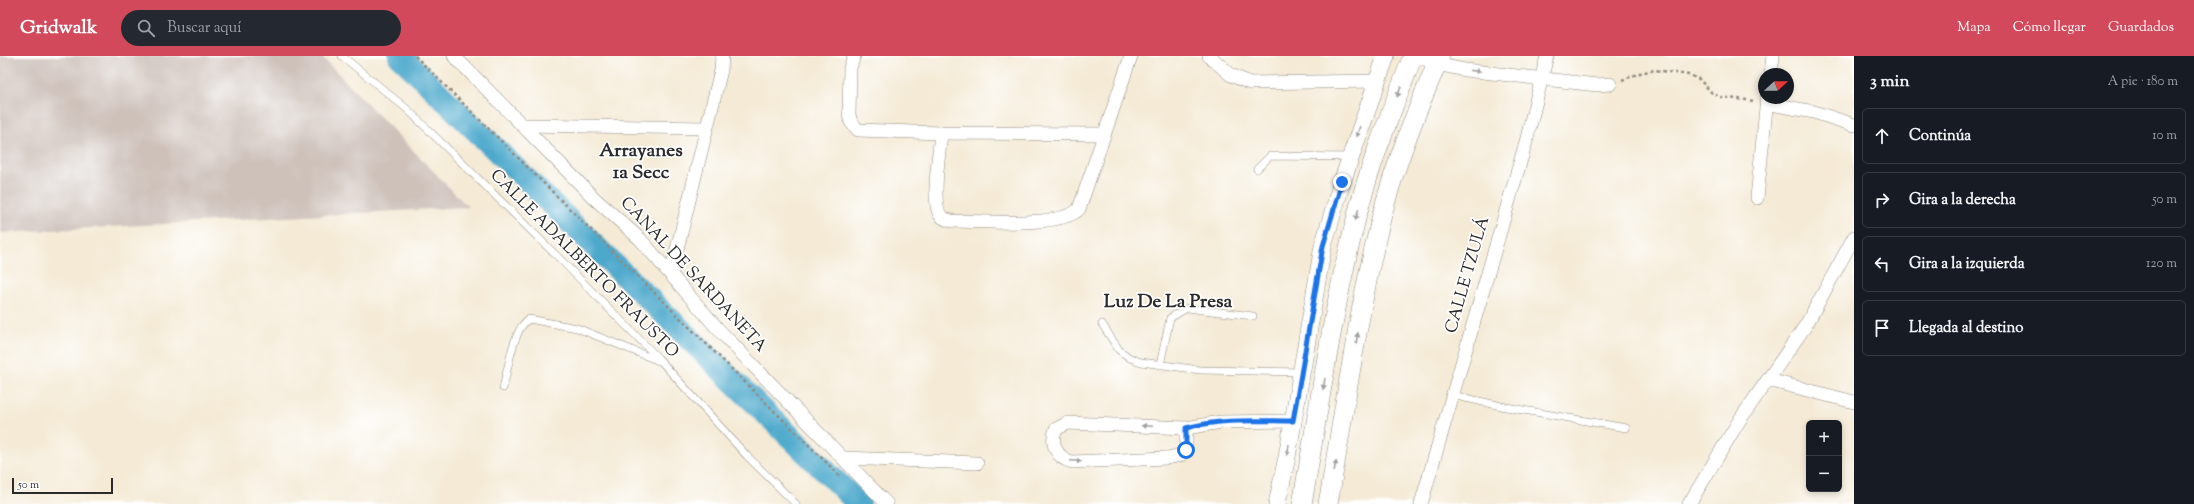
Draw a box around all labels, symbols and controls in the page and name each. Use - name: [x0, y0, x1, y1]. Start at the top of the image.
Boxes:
- search box: [121, 10, 401, 46]
- text: Gridwalk: [20, 15, 97, 42]
- icon: search: [135, 17, 157, 39]
- text: Buscar aquí: [167, 18, 241, 39]
- text: Mapa: [1957, 18, 1991, 38]
- text: Cómo llegar: [2013, 18, 2086, 38]
- text: Guardados: [2108, 18, 2174, 38]
- one-way arrow: [1469, 68, 1481, 74]
- north arrow: [1758, 68, 1794, 104]
- text: 3 min: [1870, 70, 1909, 94]
- text: A pie · 180 m: [2108, 73, 2178, 91]
- one-way arrow: [1395, 87, 1401, 99]
- icon: ahead: [1871, 125, 1893, 147]
- text: Continúa: [1909, 126, 1971, 147]
- one-way arrow: [1355, 127, 1361, 139]
- text: 10 m: [2152, 127, 2177, 145]
- district label: Arrayanes 1a Secc: [599, 138, 683, 187]
- street label: CALLE ADALBERTO FRAUSTO: [484, 164, 684, 364]
- route end: [1333, 173, 1351, 191]
- icon: right: [1871, 189, 1893, 211]
- text: Gira a la derecha: [1909, 190, 2016, 211]
- text: 50 m: [2152, 191, 2177, 209]
- street label: CANAL DE SARDANETA: [614, 192, 772, 358]
- one-way arrow: [1354, 210, 1360, 222]
- street label: CALLE TZULÁ: [1440, 214, 1496, 336]
- icon: left: [1871, 253, 1893, 275]
- text: Gira a la izquierda: [1909, 254, 2025, 275]
- text: 120 m: [2146, 255, 2177, 273]
- district label: Luz De La Presa: [1104, 289, 1232, 316]
- icon: arrive: [1871, 317, 1893, 339]
- text: Llegada al destino: [1909, 318, 2024, 339]
- one-way arrow: [1355, 331, 1361, 344]
- one-way arrow: [1320, 378, 1326, 390]
- map controls: [1806, 420, 1842, 492]
- button: +: [1806, 420, 1842, 456]
- one-way arrow: [1140, 423, 1153, 429]
- route start: [1177, 441, 1195, 459]
- one-way arrow: [1285, 444, 1291, 456]
- button: −: [1806, 456, 1842, 492]
- one-way arrow: [1069, 458, 1082, 464]
- one-way arrow: [1332, 459, 1338, 472]
- scale bar: [12, 476, 113, 495]
- text: 50 m: [18, 477, 39, 493]

